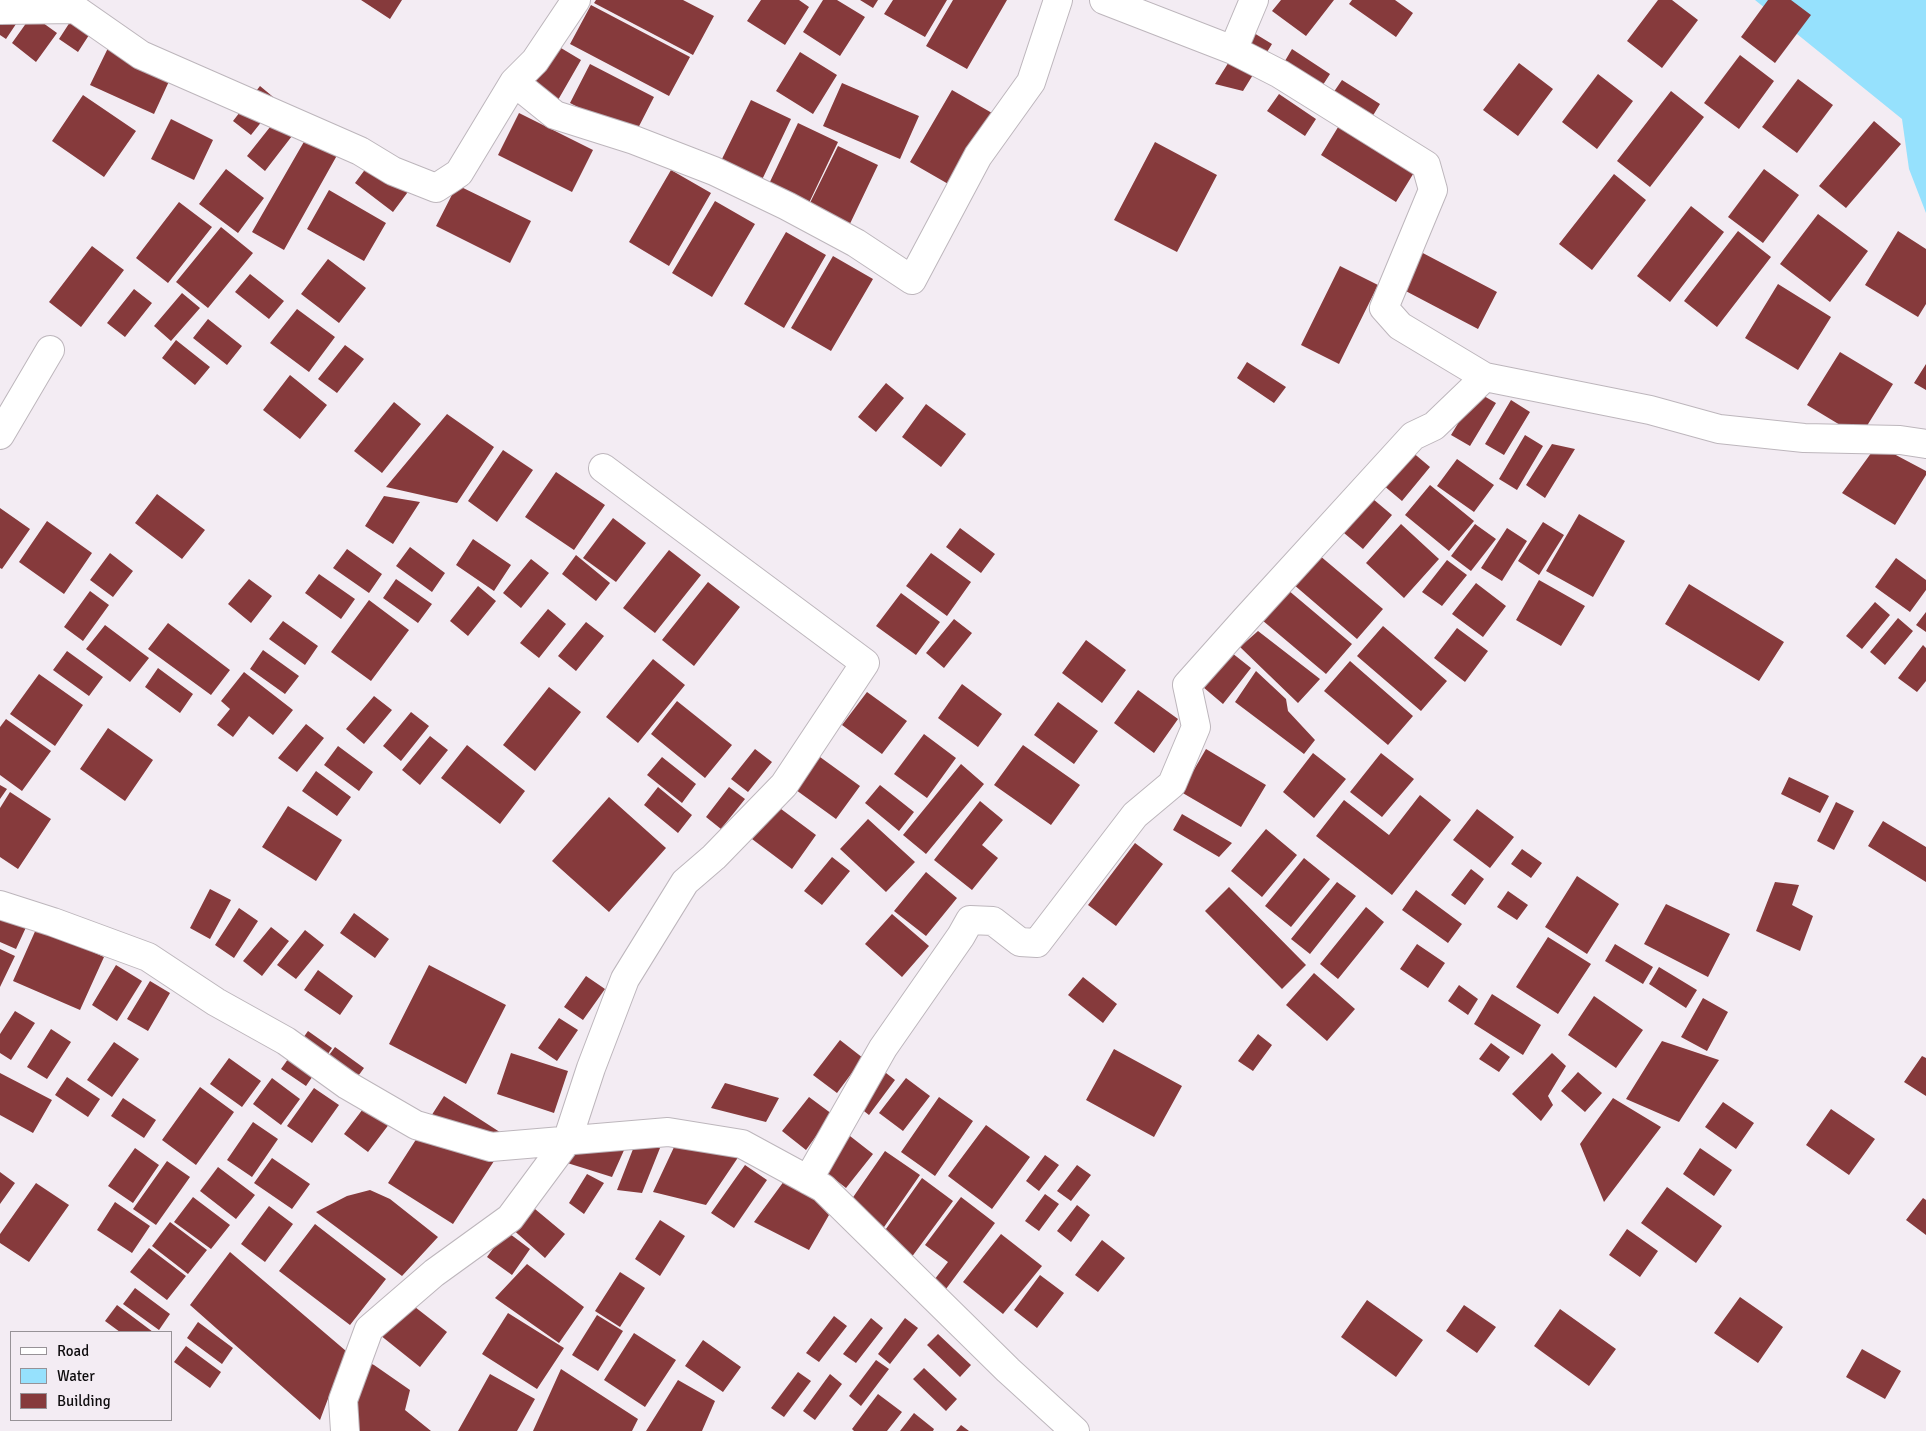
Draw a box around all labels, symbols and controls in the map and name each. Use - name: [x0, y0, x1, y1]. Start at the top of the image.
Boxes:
- legend: [10, 1331, 172, 1421]
- text: Road: [57, 1342, 89, 1360]
- text: Water: [57, 1367, 95, 1385]
- text: Building: [57, 1392, 111, 1410]

